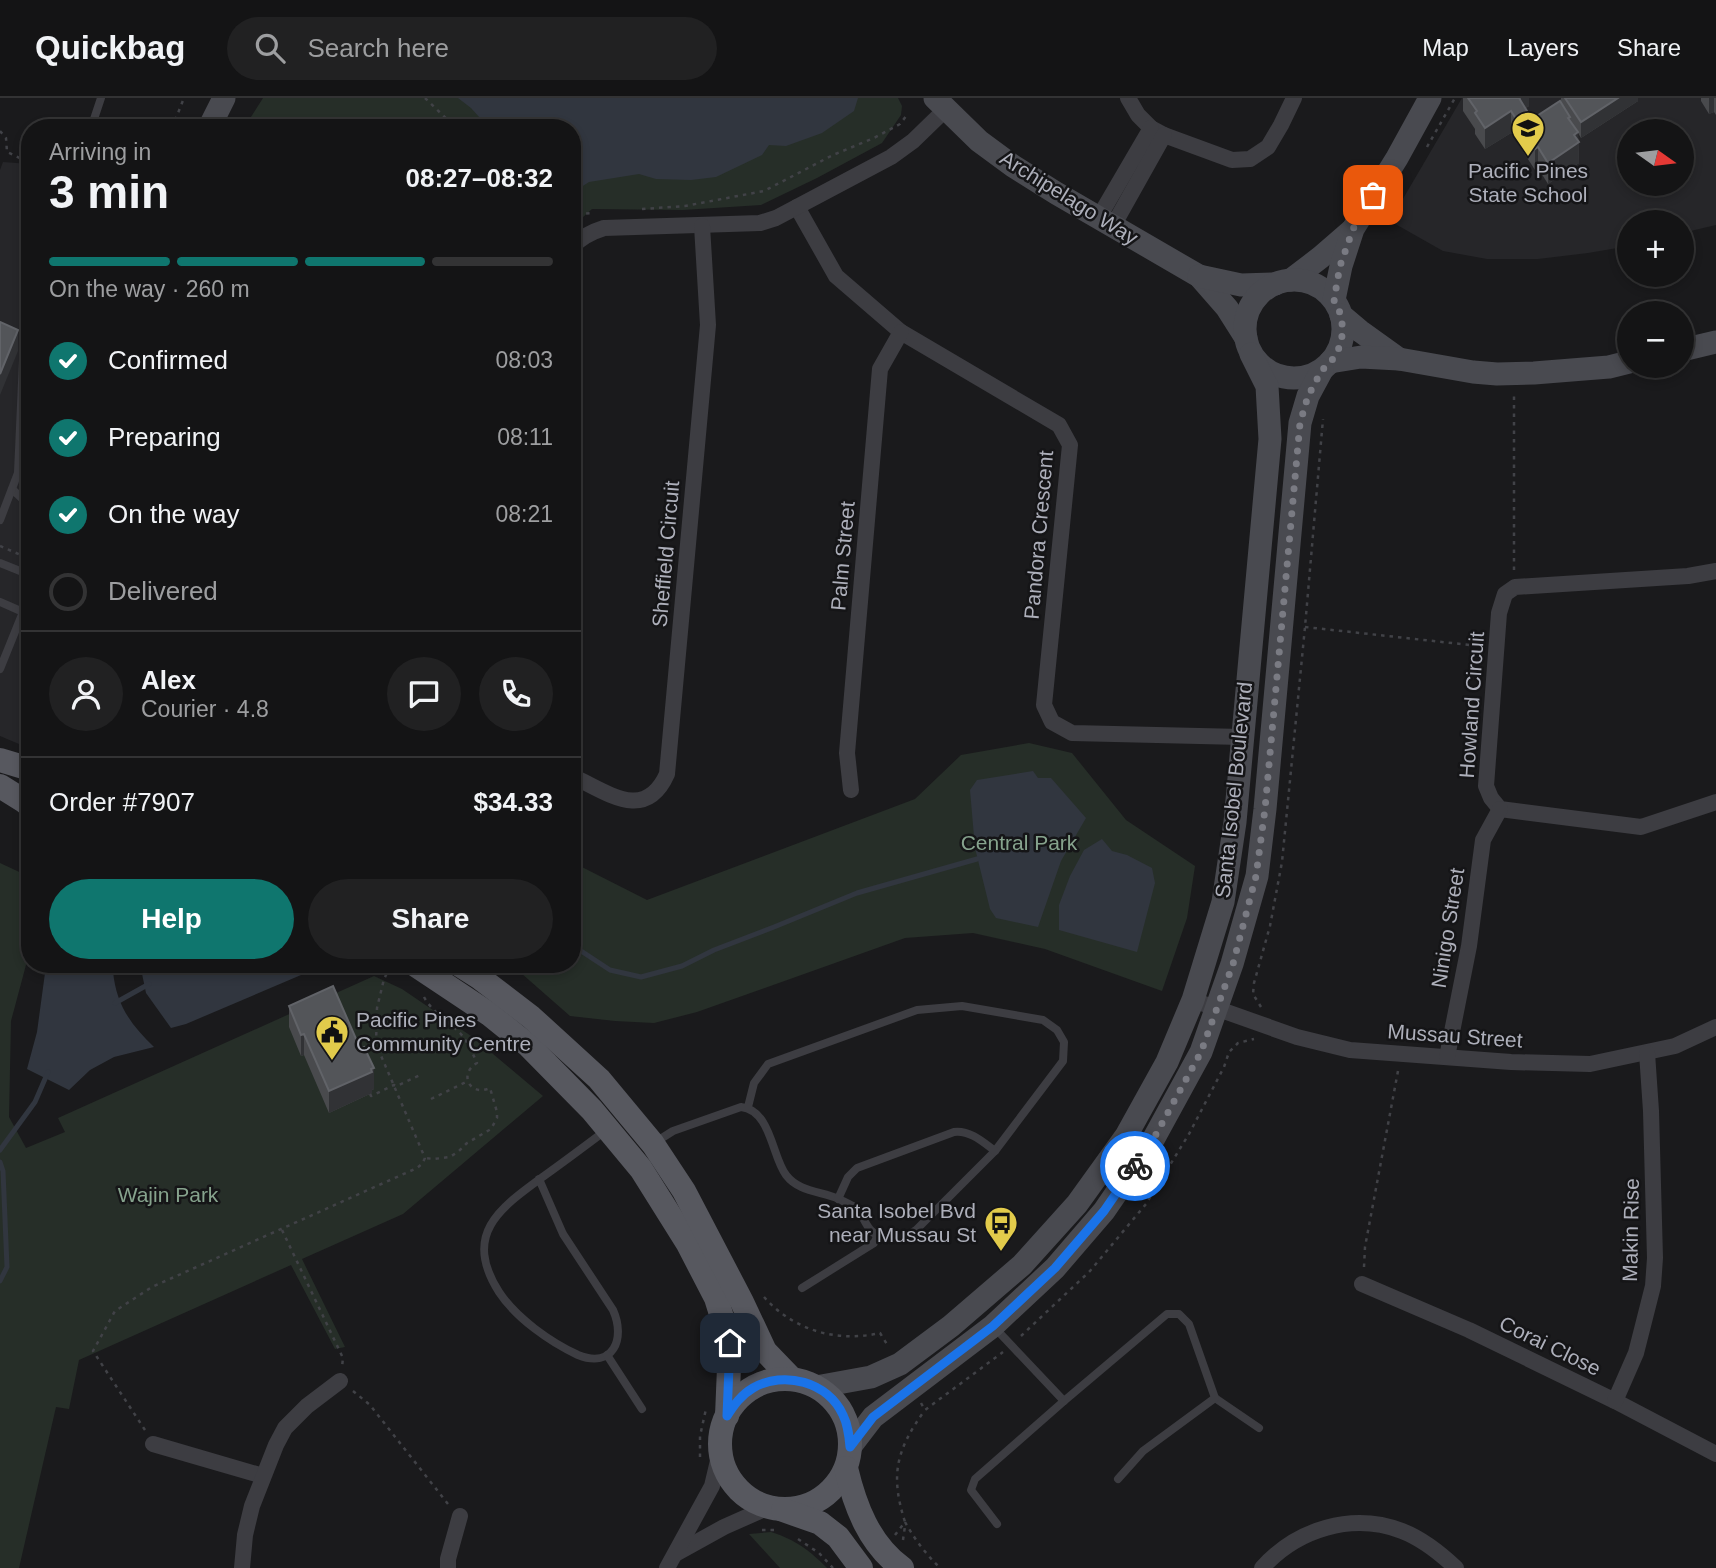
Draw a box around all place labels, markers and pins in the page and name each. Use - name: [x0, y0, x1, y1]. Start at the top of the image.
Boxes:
- school or university icon: Pacific Pines State School: [1509, 109, 1547, 158]
- place label: Pacific Pines State School: [1468, 159, 1588, 206]
- pin: [1343, 165, 1403, 225]
- place label: Pacific Pines Community Centre: [356, 1008, 531, 1055]
- public building icon: Pacific Pines Community Centre: [313, 1013, 351, 1062]
- place label: Santa Isobel Bvd near Mussau St: [817, 1199, 976, 1246]
- bus stop icon: Santa Isobel Bvd near Mussau St: [982, 1204, 1020, 1253]
- pin: [700, 1313, 760, 1373]

